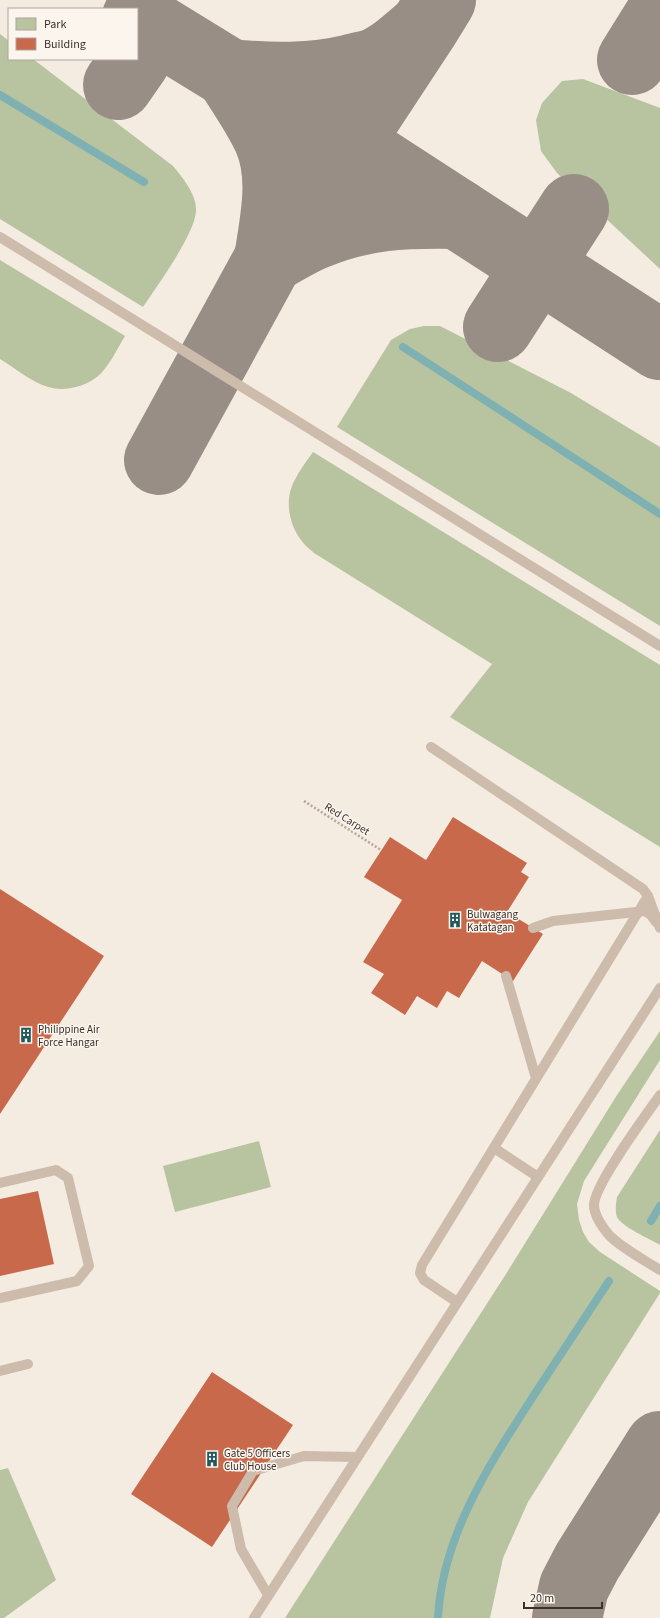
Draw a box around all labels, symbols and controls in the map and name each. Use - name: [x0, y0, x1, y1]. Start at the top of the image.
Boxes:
- legend: [8, 8, 138, 60]
- text: Park: [44, 16, 66, 33]
- text: Building: [44, 36, 86, 53]
- street label: Red Carpet: [322, 799, 373, 839]
- place label: Bulwagang Katatagan: [467, 907, 519, 935]
- building icon: Bulwagang Katatagan: [446, 911, 464, 929]
- place label: Philippine Air Force Hangar: [38, 1022, 100, 1050]
- building icon: Philippine Air Force Hangar: [17, 1026, 35, 1044]
- place label: Gate 5 Officers Club House: [224, 1446, 290, 1474]
- building icon: Gate 5 Officers Club House: [203, 1450, 221, 1468]
- scale bar: [524, 1584, 602, 1610]
- text: 20 m: [530, 1590, 554, 1607]

